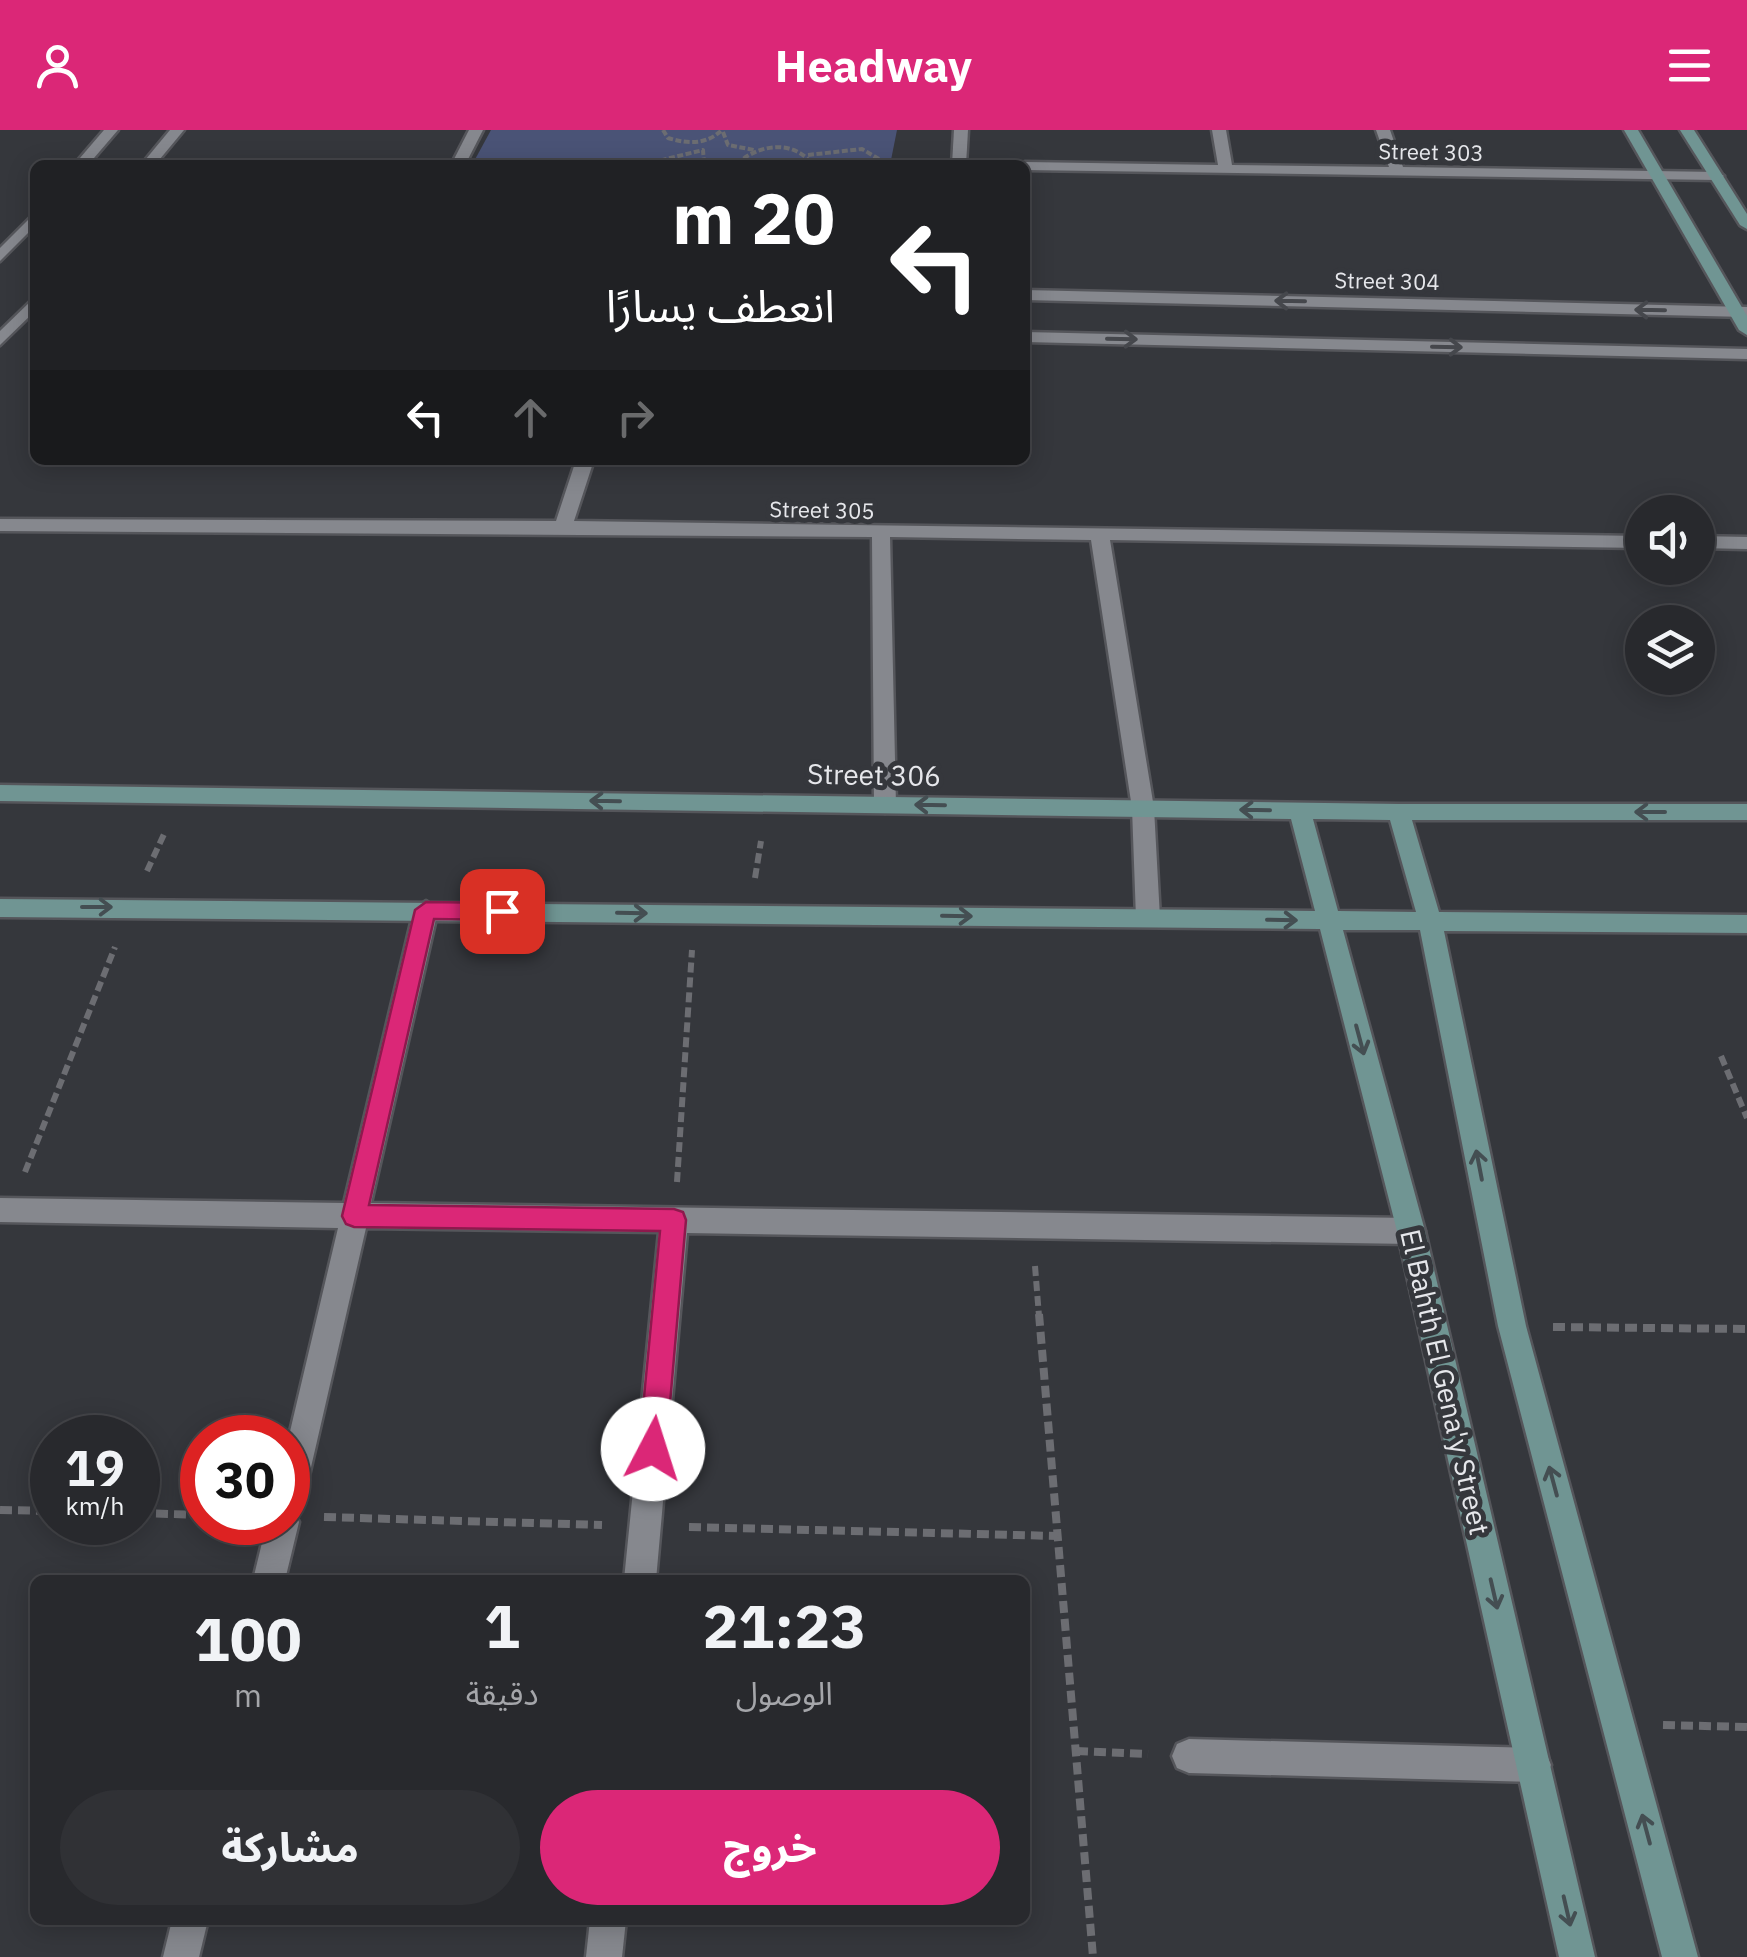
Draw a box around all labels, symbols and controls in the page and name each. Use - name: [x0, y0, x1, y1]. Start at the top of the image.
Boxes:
- text: Headway: [775, 36, 972, 94]
- icon: person: [30, 38, 85, 93]
- icon: menu: [1662, 38, 1717, 93]
- street label: Street 303: [1378, 136, 1484, 167]
- text: 20 m: [672, 172, 835, 263]
- icon: left: [870, 200, 1000, 330]
- street label: Street 304: [1334, 265, 1440, 296]
- text: انعطف يسارًا: [606, 276, 835, 334]
- one-way arrow: [1274, 292, 1306, 311]
- one-way arrow: [1634, 300, 1666, 319]
- one-way arrow: [1106, 330, 1138, 349]
- one-way arrow: [1431, 337, 1463, 356]
- icon: left: [398, 390, 453, 445]
- icon: ahead: [503, 390, 558, 445]
- icon: right: [608, 390, 663, 445]
- street label: Street 305: [769, 494, 875, 525]
- map controls: [1625, 495, 1715, 695]
- button: sound: [1625, 495, 1715, 585]
- button: layers: [1625, 605, 1715, 695]
- street label: Street 306: [807, 755, 941, 794]
- one-way arrow: [589, 792, 622, 810]
- one-way arrow: [914, 796, 946, 815]
- one-way arrow: [1239, 800, 1271, 819]
- one-way arrow: [1634, 802, 1666, 822]
- pin: [460, 869, 545, 954]
- icon: arrive: [475, 884, 530, 939]
- one-way arrow: [80, 898, 113, 916]
- one-way arrow: [616, 904, 648, 922]
- one-way arrow: [940, 906, 973, 926]
- one-way arrow: [1266, 910, 1298, 929]
- one-way arrow: [1351, 1024, 1370, 1055]
- one-way arrow: [1469, 1150, 1488, 1182]
- street label: El Bahth El Gena'y Street: [1392, 1225, 1499, 1538]
- position arrow: [601, 1397, 705, 1501]
- speed limit sign: 30: [180, 1415, 310, 1545]
- text: 19: [65, 1435, 125, 1500]
- one-way arrow: [1543, 1466, 1562, 1497]
- text: km/h: [66, 1489, 124, 1522]
- one-way arrow: [1486, 1577, 1504, 1609]
- text: 1: [484, 1586, 520, 1665]
- text: 21:23: [702, 1586, 866, 1665]
- text: 100: [194, 1599, 302, 1678]
- text: دقيقة: [466, 1672, 539, 1714]
- text: الوصول: [736, 1672, 833, 1714]
- text: m: [234, 1674, 262, 1716]
- button: مشاركة: [60, 1790, 520, 1905]
- button: خروج: [540, 1790, 1000, 1905]
- one-way arrow: [1636, 1814, 1655, 1845]
- one-way arrow: [1558, 1894, 1577, 1926]

